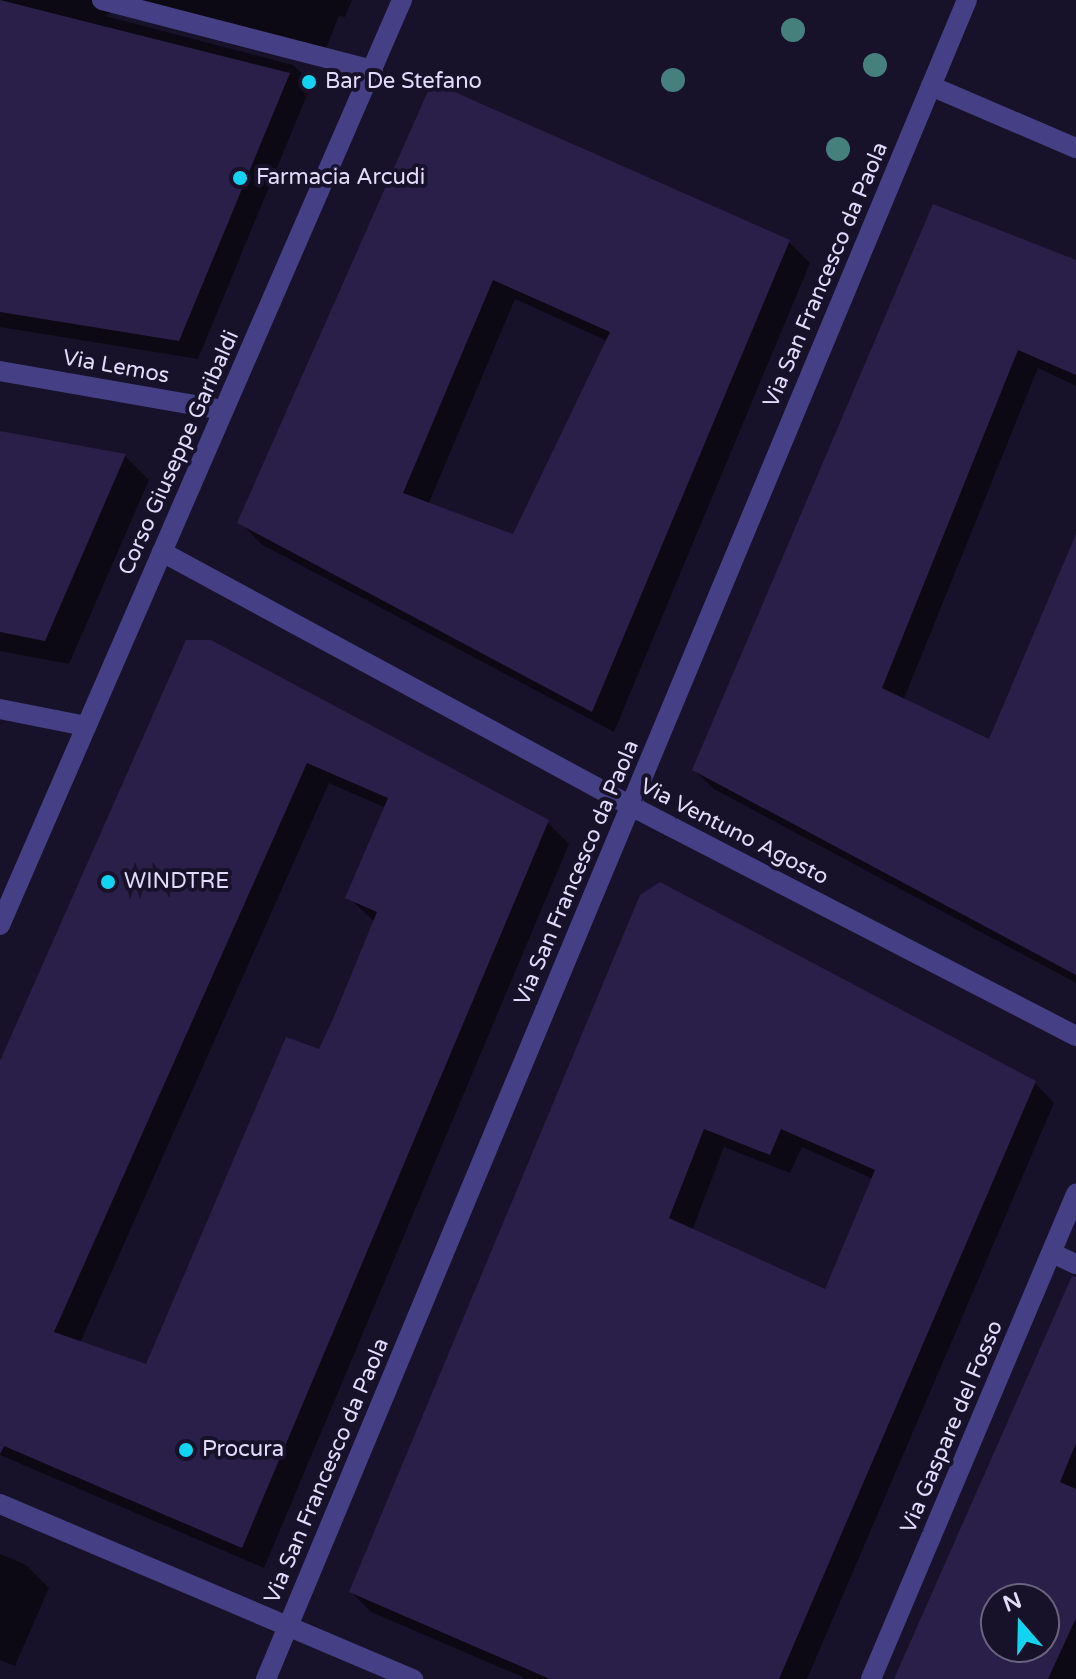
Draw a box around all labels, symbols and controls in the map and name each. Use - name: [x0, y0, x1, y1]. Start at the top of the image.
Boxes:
- place label: Bar De Stefano: [325, 69, 482, 95]
- marker: Bar De Stefano: [300, 73, 318, 91]
- street label: Via San Francesco da Paola: [758, 138, 894, 412]
- place label: Farmacia Arcudi: [256, 165, 425, 191]
- marker: Farmacia Arcudi: [231, 169, 249, 187]
- street label: Corso Giuseppe Garibaldi: [113, 327, 245, 579]
- street label: Via Lemos: [61, 345, 171, 389]
- street label: Via San Francesco da Paola: [509, 736, 645, 1010]
- street label: Via Ventuno Agosto: [635, 773, 833, 891]
- place label: WINDTRE: [124, 869, 229, 895]
- marker: WINDTRE: [99, 873, 117, 891]
- street label: Via Gaspare del Fosso: [895, 1317, 1009, 1537]
- street label: Via San Francesco da Paola: [259, 1334, 395, 1608]
- place label: Procura: [202, 1437, 284, 1463]
- marker: Procura: [177, 1441, 195, 1459]
- north arrow: [980, 1583, 1060, 1663]
- text: N: [1000, 1587, 1025, 1618]

